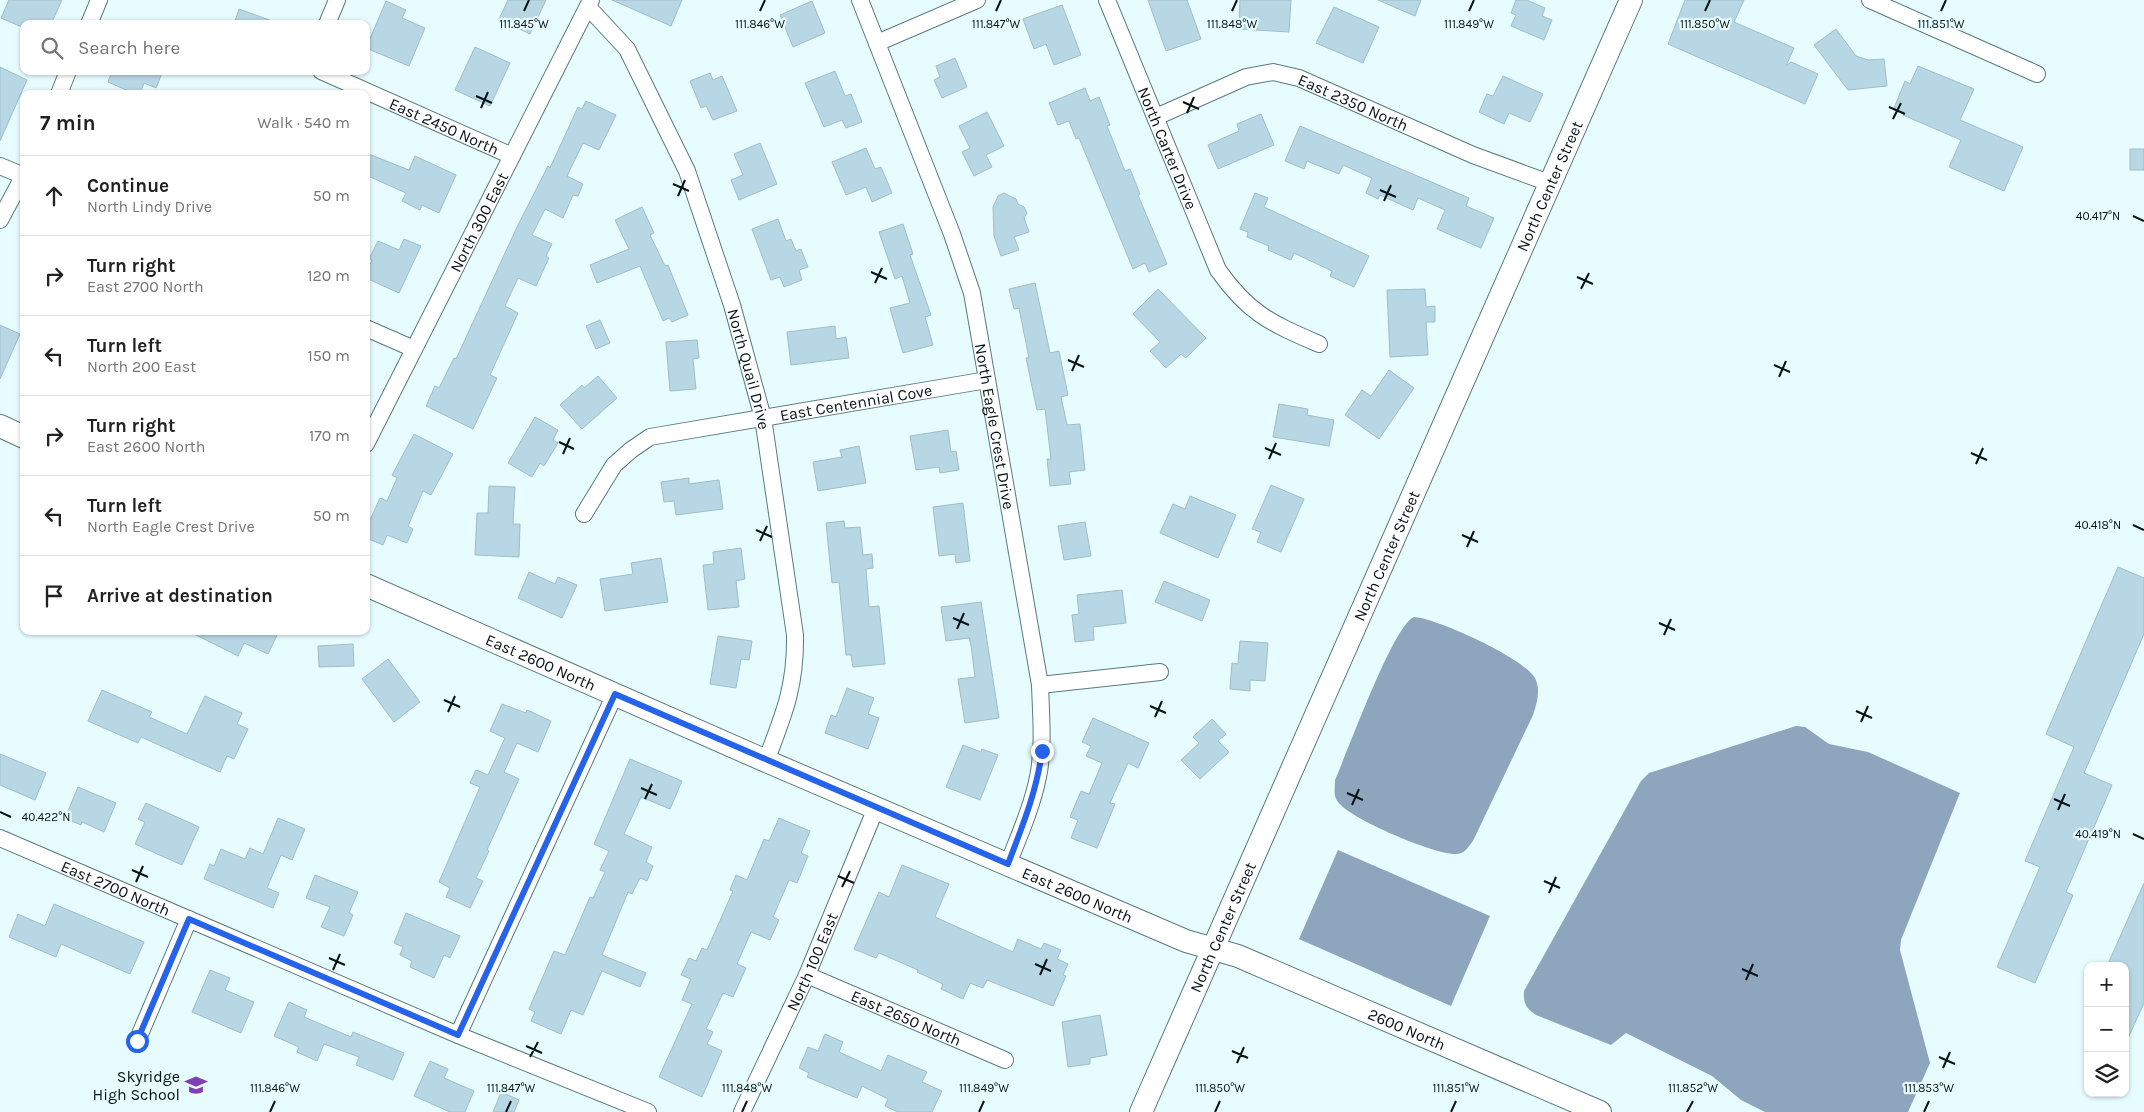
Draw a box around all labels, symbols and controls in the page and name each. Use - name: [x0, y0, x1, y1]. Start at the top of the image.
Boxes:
- text: 111.845°W: [499, 17, 549, 31]
- text: 111.846°W: [735, 17, 785, 31]
- text: 111.847°W: [972, 17, 1021, 31]
- text: 111.848°W: [1207, 17, 1257, 31]
- text: 111.849°W: [1444, 17, 1494, 31]
- text: 111.850°W: [1680, 17, 1730, 31]
- text: 111.851°W: [1918, 17, 1965, 31]
- search box: [20, 20, 370, 75]
- icon: search: [38, 34, 66, 62]
- text: Search here: [78, 37, 180, 59]
- street label: East 2350 North: [1295, 70, 1411, 135]
- street label: North Carter Drive: [1134, 84, 1201, 212]
- street label: East 2450 North: [386, 94, 502, 159]
- text: 7 min: [40, 111, 96, 135]
- text: Walk · 540 m: [257, 113, 350, 132]
- street label: North Center Street: [1513, 118, 1587, 254]
- street label: North 300 East: [446, 169, 512, 275]
- text: Continue: [87, 175, 169, 197]
- icon: ahead: [40, 182, 68, 210]
- text: 50 m: [313, 186, 350, 205]
- text: North Lindy Drive: [87, 197, 212, 216]
- text: 40.417°N: [2076, 209, 2120, 223]
- text: Turn right: [87, 255, 176, 277]
- icon: right: [40, 262, 68, 290]
- text: 120 m: [307, 266, 350, 285]
- text: East 2700 North: [87, 277, 204, 296]
- street label: North Quail Drive: [723, 307, 774, 431]
- text: Turn left: [87, 335, 162, 357]
- icon: left: [40, 342, 68, 370]
- street label: North Eagle Crest Drive: [971, 342, 1018, 511]
- text: 150 m: [307, 346, 350, 365]
- text: North 200 East: [87, 357, 196, 376]
- street label: East Centennial Cove: [778, 380, 934, 425]
- text: Turn right: [87, 415, 176, 437]
- icon: right: [40, 422, 68, 450]
- text: 170 m: [309, 426, 350, 445]
- text: East 2600 North: [87, 437, 205, 456]
- street label: North Center Street: [1350, 488, 1424, 624]
- text: Turn left: [87, 495, 162, 517]
- icon: left: [40, 502, 68, 530]
- text: 50 m: [313, 506, 350, 525]
- text: North Eagle Crest Drive: [87, 517, 255, 536]
- text: 40.418°N: [2075, 518, 2121, 532]
- icon: arrive: [40, 582, 68, 610]
- text: Arrive at destination: [87, 585, 273, 607]
- street label: East 2600 North: [483, 630, 599, 695]
- route end: [1031, 740, 1054, 763]
- text: 40.422°N: [22, 810, 70, 824]
- text: 40.419°N: [2075, 827, 2121, 841]
- street label: East 2700 North: [58, 856, 173, 920]
- street label: North Center Street: [1186, 859, 1260, 995]
- street label: East 2600 North: [1019, 863, 1136, 927]
- street label: North 100 East: [782, 910, 842, 1014]
- map controls: [2084, 962, 2129, 1097]
- button: +: [2084, 962, 2129, 1007]
- street label: East 2650 North: [848, 986, 964, 1050]
- street label: 2600 North: [1365, 1004, 1448, 1054]
- button: −: [2084, 1007, 2129, 1052]
- route start: [126, 1030, 149, 1053]
- button: layers: [2084, 1052, 2129, 1097]
- place label: Skyridge High School: [92, 1067, 180, 1104]
- school or university icon: Skyridge High School: [183, 1072, 209, 1098]
- text: 111.846°W: [250, 1081, 300, 1095]
- text: 111.847°W: [487, 1081, 536, 1095]
- text: 111.848°W: [722, 1081, 772, 1095]
- text: 111.849°W: [959, 1081, 1009, 1095]
- text: 111.850°W: [1195, 1081, 1245, 1095]
- text: 111.851°W: [1433, 1081, 1480, 1095]
- text: 111.852°W: [1668, 1081, 1718, 1095]
- text: 111.853°W: [1904, 1081, 1954, 1095]

